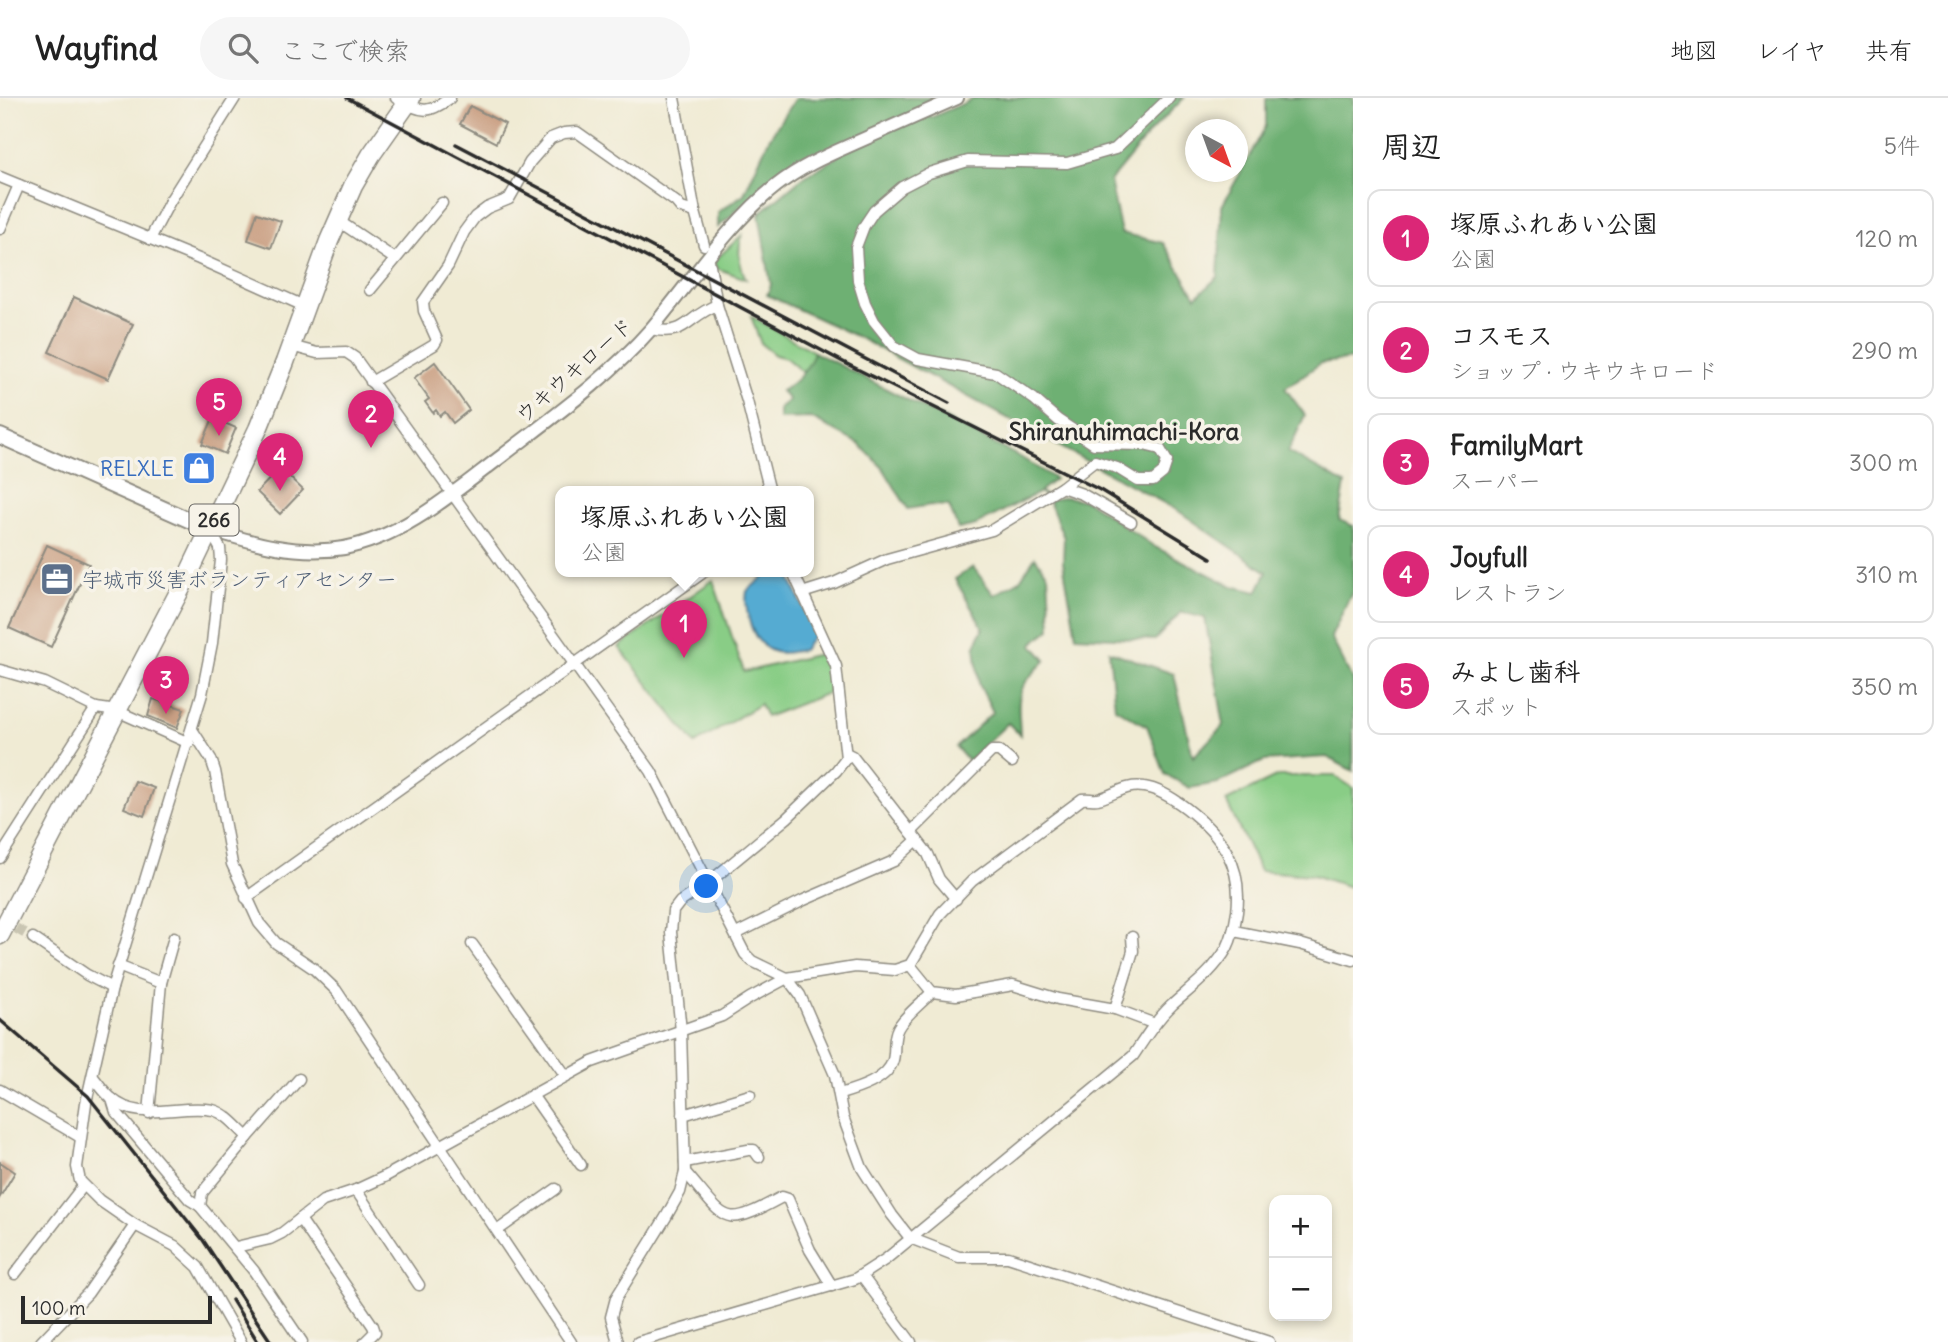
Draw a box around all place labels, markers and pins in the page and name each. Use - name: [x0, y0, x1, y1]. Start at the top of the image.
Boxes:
- pin: 5: [196, 378, 242, 436]
- pin: 2: [348, 390, 394, 448]
- pin: 4: [257, 433, 303, 491]
- shop icon: RELXLE: [180, 449, 218, 487]
- place label: RELXLE: [100, 455, 174, 482]
- office icon: 宇城市災害ボランティアセンター: [38, 560, 76, 598]
- place label: 宇城市災害ボランティアセンター: [82, 566, 397, 593]
- pin: 1: [661, 600, 707, 658]
- pin: 3: [143, 656, 189, 714]

